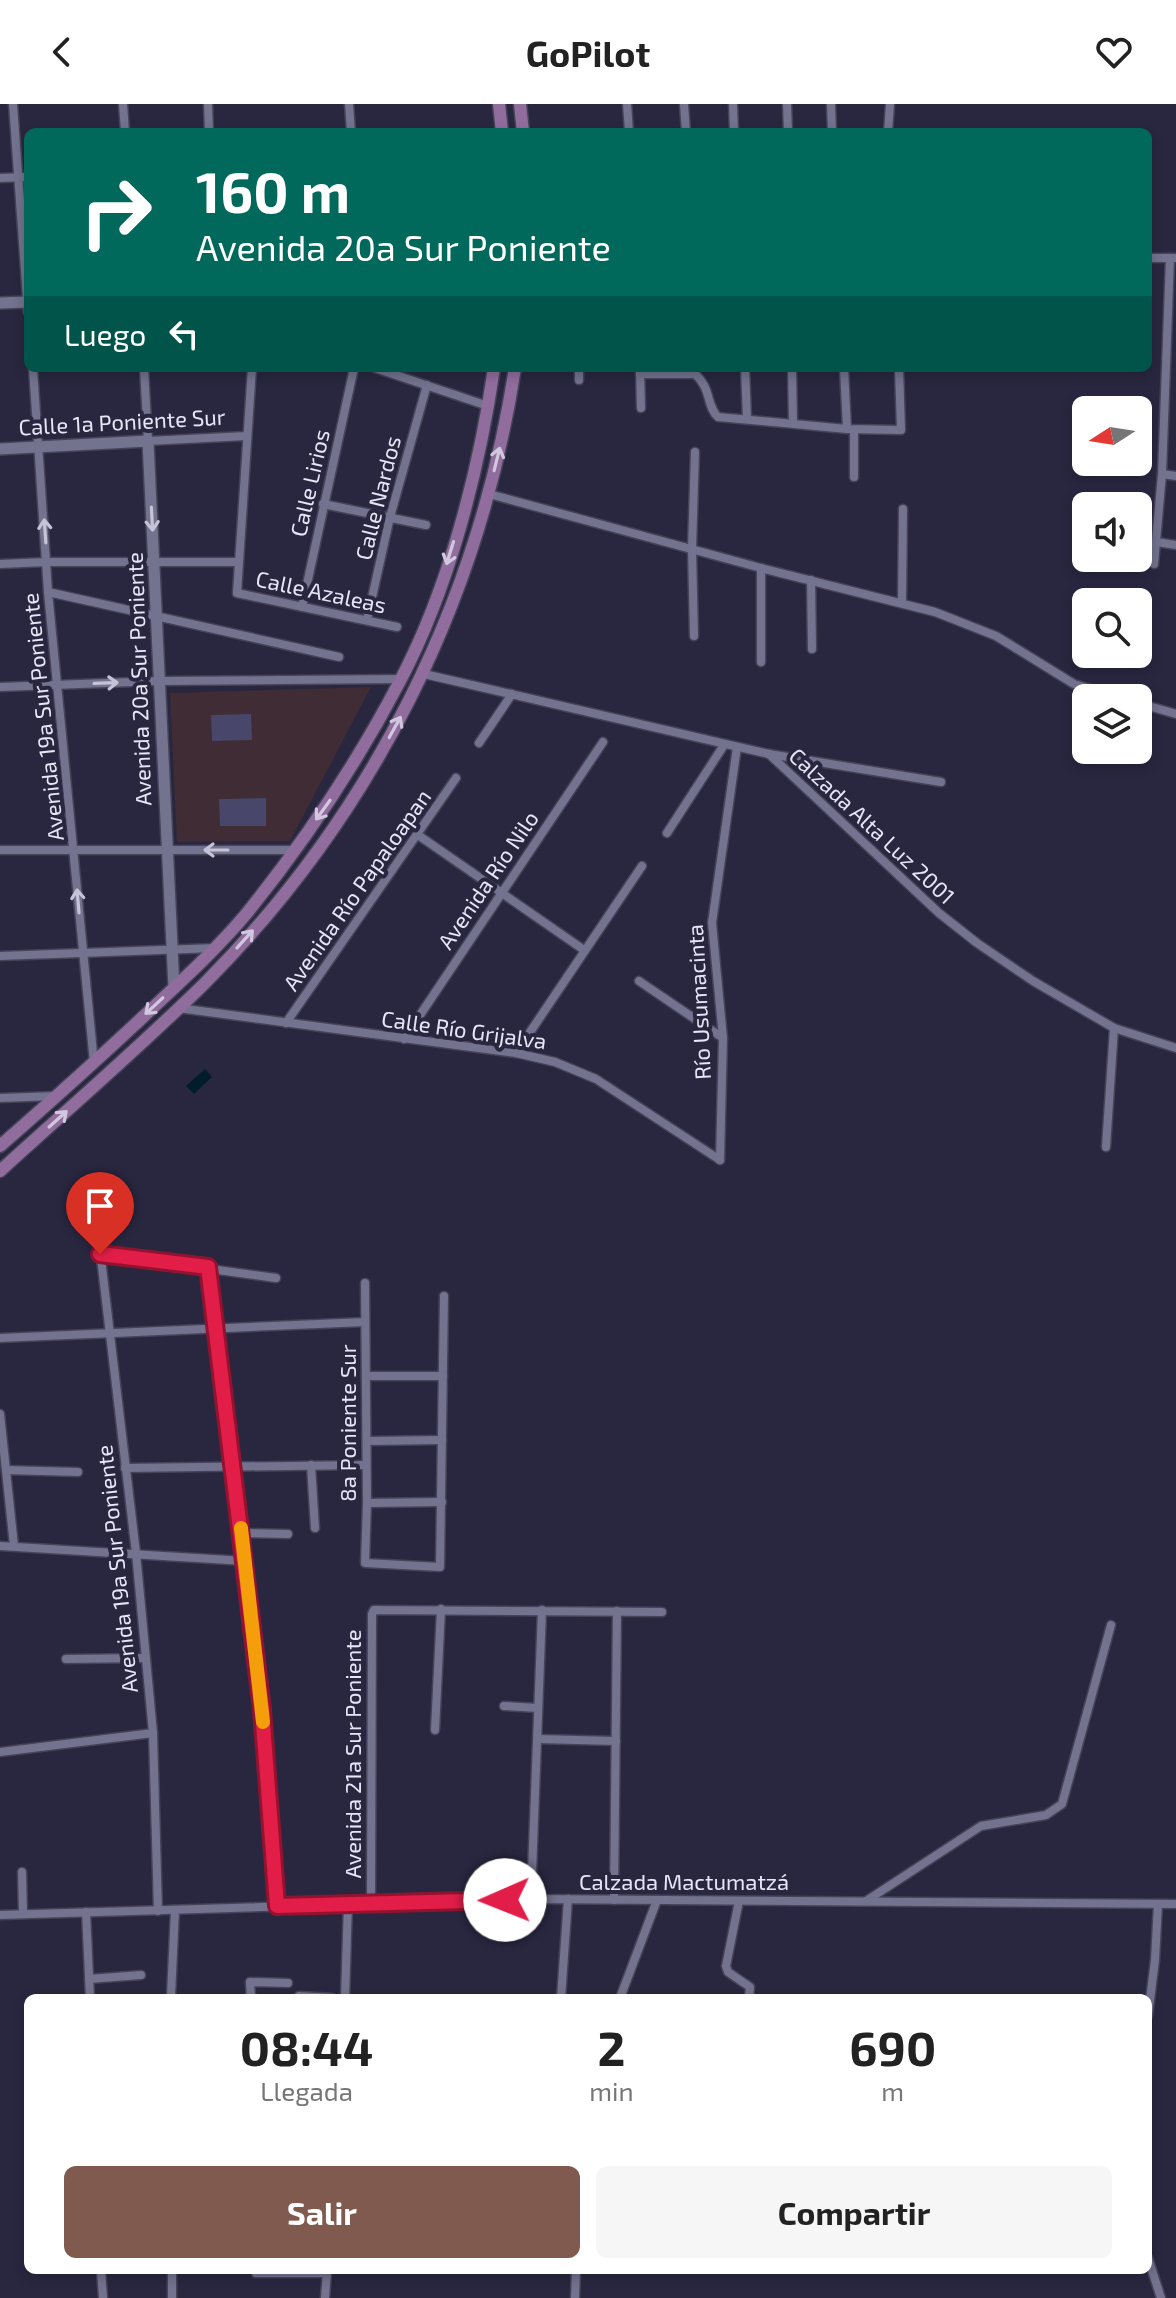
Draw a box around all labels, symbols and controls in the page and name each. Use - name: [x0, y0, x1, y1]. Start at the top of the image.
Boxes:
- icon: back: [40, 30, 84, 74]
- icon: heart: [1092, 30, 1136, 74]
- text: GoPilot: [526, 31, 650, 74]
- text: 160 m: [196, 157, 350, 224]
- icon: right: [64, 160, 168, 264]
- text: Avenida 20a Sur Poniente: [196, 225, 611, 268]
- icon: left: [162, 312, 206, 356]
- text: Luego: [64, 316, 146, 352]
- north arrow: [1072, 396, 1152, 476]
- map controls: [1072, 396, 1152, 764]
- street label: Calle 1a Poniente Sur: [18, 403, 226, 439]
- street label: Calle Lirios: [284, 427, 334, 539]
- street label: Calle Nardos: [349, 433, 405, 562]
- one-way arrow: [491, 447, 506, 472]
- button: sound: [1072, 492, 1152, 572]
- one-way arrow: [145, 505, 160, 532]
- one-way arrow: [37, 518, 52, 545]
- one-way arrow: [442, 540, 457, 565]
- street label: Avenida 20a Sur Poniente: [121, 552, 155, 806]
- street label: Calle Azaleas: [254, 565, 389, 618]
- button: search: [1072, 588, 1152, 668]
- street label: Avenida 19a Sur Poniente: [16, 592, 68, 842]
- one-way arrow: [92, 676, 119, 691]
- button: layers: [1072, 684, 1152, 764]
- one-way arrow: [387, 716, 403, 739]
- street label: Calzada Alta Luz 2001: [785, 742, 961, 909]
- street label: Avenida Río Papaloapan: [277, 784, 435, 995]
- one-way arrow: [315, 798, 332, 820]
- street label: Avenida Río Nilo: [431, 805, 543, 953]
- one-way arrow: [203, 842, 230, 858]
- one-way arrow: [71, 888, 86, 915]
- street label: Río Usumacinta: [681, 924, 715, 1080]
- one-way arrow: [236, 929, 255, 949]
- one-way arrow: [145, 997, 165, 1015]
- street label: Calle Río Grijalva: [380, 1005, 548, 1054]
- one-way arrow: [47, 1110, 67, 1128]
- pin: [66, 1172, 134, 1254]
- icon: arrive: [78, 1184, 122, 1228]
- street label: 8a Poniente Sur: [334, 1344, 360, 1502]
- street label: Avenida 19a Sur Poniente: [90, 1444, 142, 1694]
- street label: Avenida 21a Sur Poniente: [339, 1629, 365, 1879]
- position arrow: [463, 1858, 547, 1942]
- street label: Calzada Mactumatzá: [579, 1868, 789, 1894]
- text: 08:44: [240, 2018, 373, 2076]
- text: 2: [597, 2018, 625, 2076]
- text: 690: [849, 2018, 936, 2076]
- text: Llegada: [260, 2075, 353, 2106]
- text: min: [589, 2075, 634, 2106]
- text: m: [881, 2075, 904, 2106]
- button: Salir: [64, 2166, 580, 2258]
- button: Compartir: [596, 2166, 1112, 2258]

